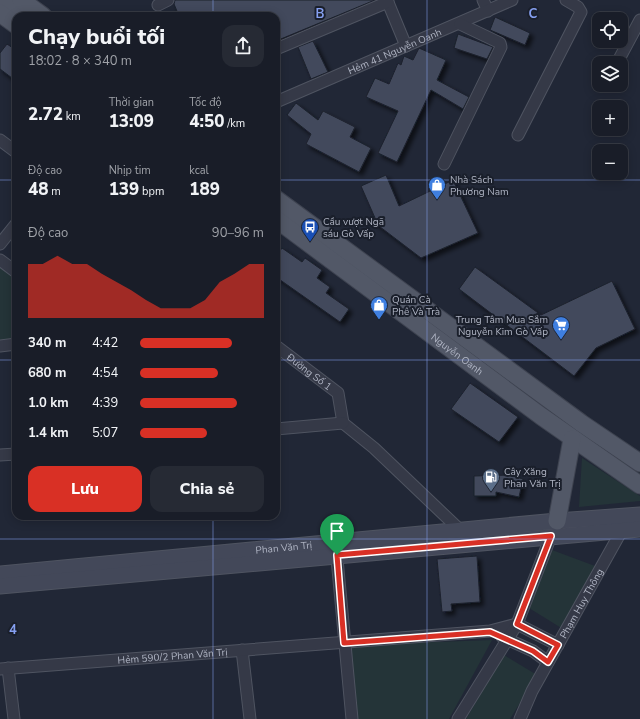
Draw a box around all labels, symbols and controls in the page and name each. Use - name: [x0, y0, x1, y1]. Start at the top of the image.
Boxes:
- text: B: [316, 5, 325, 23]
- text: C: [529, 5, 538, 23]
- map controls: [592, 12, 628, 180]
- button: locate: [592, 12, 628, 48]
- text: Chạy buổi tối: [28, 22, 165, 52]
- button: share: [222, 25, 264, 67]
- street label: Hẻm 41 Nguyễn Oanh: [346, 25, 444, 78]
- text: 18:02 · 8 × 340 m: [28, 52, 132, 70]
- button: layers: [592, 56, 628, 92]
- text: Thời gian: [109, 95, 154, 110]
- text: Tốc độ: [189, 95, 222, 110]
- button: +: [592, 100, 628, 136]
- text: 2.72: [28, 103, 63, 126]
- text: km: [63, 109, 81, 124]
- text: 13:09: [109, 110, 154, 133]
- text: 4:50: [189, 110, 224, 133]
- text: /km: [224, 116, 245, 131]
- button: −: [592, 144, 628, 180]
- text: Độ cao: [28, 163, 62, 178]
- text: Nhịp tim: [109, 163, 151, 178]
- text: kcal: [189, 163, 209, 178]
- place label: Nhà Sách Phương Nam: [450, 173, 509, 199]
- shop icon: Nhà Sách Phương Nam: [427, 175, 447, 200]
- text: 48: [28, 178, 48, 201]
- text: 139: [109, 178, 139, 201]
- text: 189: [189, 178, 220, 201]
- text: m: [48, 184, 61, 199]
- text: bpm: [139, 184, 164, 199]
- place label: Cầu vượt Ngã sáu Gò Vấp: [323, 215, 384, 241]
- bus stop icon: Cầu vượt Ngã sáu Gò Vấp: [300, 217, 320, 242]
- text: Độ cao: [28, 224, 68, 242]
- text: 90–96 m: [212, 224, 264, 242]
- place label: Quán Cà Phê Và Trà: [392, 293, 440, 319]
- shop icon: Quán Cà Phê Và Trà: [369, 295, 389, 320]
- place label: Trung Tâm Mua Sắm Nguyễn Kim Gò Vấp: [456, 313, 548, 339]
- supermarket icon: Trung Tâm Mua Sắm Nguyễn Kim Gò Vấp: [551, 315, 571, 340]
- street label: Nguyễn Oanh: [428, 331, 486, 379]
- text: 340 m: [28, 334, 66, 352]
- text: 4:42: [92, 334, 118, 352]
- street label: Đường Số 1: [283, 350, 334, 394]
- text: 680 m: [28, 364, 66, 382]
- text: 4:54: [92, 364, 118, 382]
- text: 1.0 km: [28, 394, 69, 412]
- text: 4:39: [92, 394, 118, 412]
- text: 1.4 km: [28, 424, 69, 442]
- text: 5:07: [92, 424, 118, 442]
- place label: Cây Xăng Phan Văn Trị: [504, 465, 561, 491]
- button: Lưu: [28, 466, 142, 512]
- button: Chia sẻ: [150, 466, 264, 512]
- fuel station icon: Cây Xăng Phan Văn Trị: [481, 467, 501, 492]
- pin: [320, 514, 354, 555]
- icon: arrive: [326, 520, 348, 542]
- street label: Phan Văn Trị: [255, 538, 313, 558]
- street label: Phạm Huy Thông: [557, 566, 607, 641]
- text: 4: [9, 621, 17, 639]
- street label: Hẻm 590/2 Phan Văn Trị: [117, 645, 228, 668]

